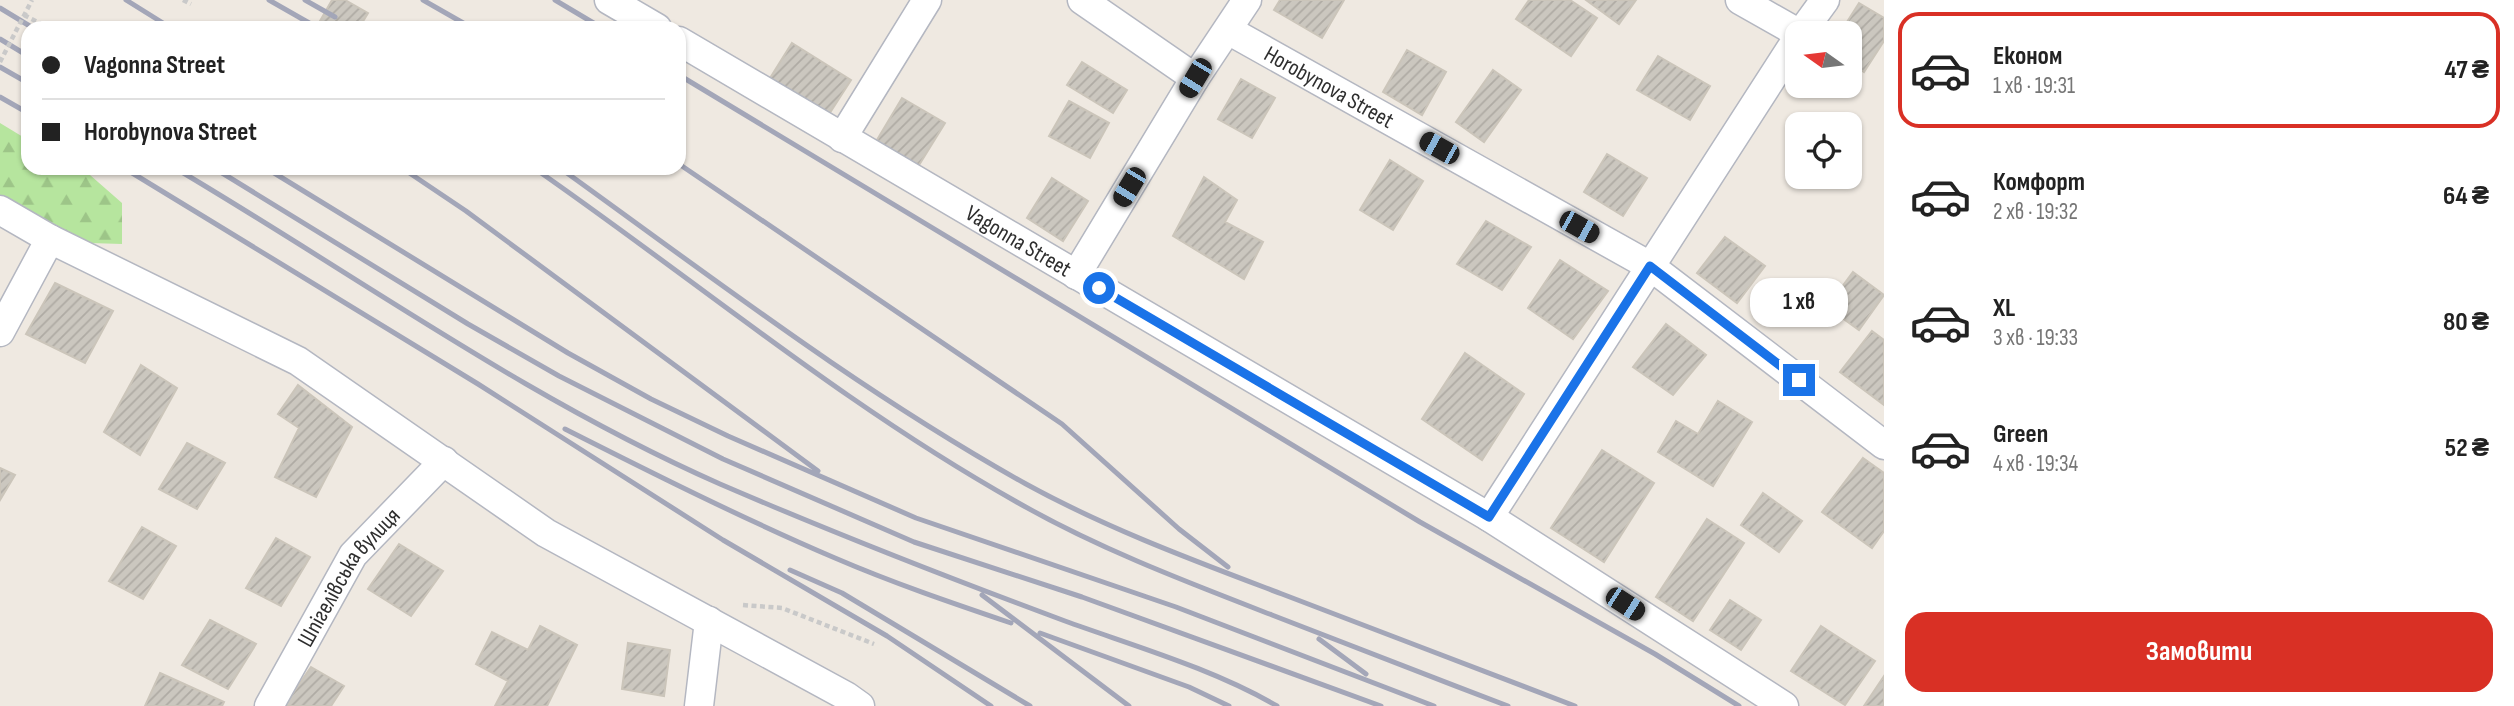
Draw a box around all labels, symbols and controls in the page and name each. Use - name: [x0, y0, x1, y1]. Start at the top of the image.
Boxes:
- north arrow: [1785, 21, 1862, 98]
- map controls: [1785, 21, 1862, 189]
- icon: car: [1909, 39, 1972, 102]
- street label: Horobynova Street: [1259, 40, 1399, 135]
- text: Економ: [1993, 41, 2062, 72]
- text: Vagonna Street: [84, 50, 225, 81]
- car: [1176, 55, 1215, 101]
- text: 47 ₴: [2445, 55, 2489, 86]
- text: 1 хв · 19:31: [1993, 72, 2075, 100]
- button: locate: [1785, 112, 1862, 189]
- text: Horobynova Street: [84, 117, 257, 148]
- car: [1416, 129, 1463, 167]
- car: [1110, 164, 1149, 210]
- icon: car: [1909, 165, 1972, 228]
- text: Комфорт: [1993, 167, 2085, 198]
- text: 64 ₴: [2443, 181, 2489, 212]
- text: 2 хв · 19:32: [1993, 198, 2078, 226]
- street label: Vagonna Street: [960, 200, 1076, 283]
- car: [1556, 208, 1603, 246]
- route start: [1083, 272, 1115, 304]
- callout: 1 хв: [1750, 278, 1848, 328]
- text: 1 хв: [1783, 288, 1815, 316]
- icon: car: [1909, 291, 1972, 354]
- text: XL: [1993, 293, 2015, 324]
- text: 80 ₴: [2443, 307, 2489, 338]
- text: 3 хв · 19:33: [1993, 324, 2078, 352]
- route end: [1783, 364, 1815, 396]
- icon: car: [1909, 417, 1972, 480]
- text: Green: [1993, 419, 2048, 450]
- text: 52 ₴: [2445, 433, 2489, 464]
- text: 4 хв · 19:34: [1993, 450, 2078, 478]
- street label: Шпігелівська вулиця: [292, 502, 406, 652]
- car: [1602, 584, 1649, 624]
- button: Замовити: [1905, 612, 2493, 692]

